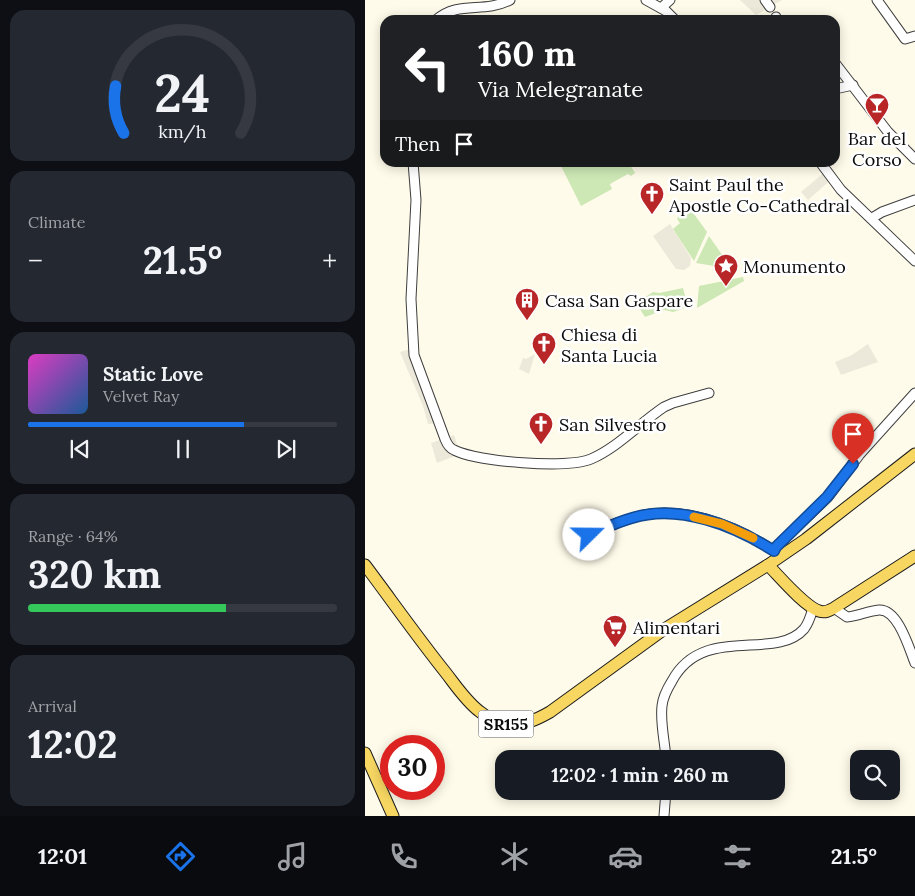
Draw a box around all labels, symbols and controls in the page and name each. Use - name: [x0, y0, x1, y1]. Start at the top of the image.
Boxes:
- text: 160 m: [478, 31, 576, 76]
- icon: left: [395, 35, 460, 100]
- text: 24: [154, 60, 211, 126]
- text: Via Melegranate: [478, 75, 643, 103]
- bar icon: Bar del Corso: [864, 92, 890, 126]
- text: km/h: [158, 120, 207, 143]
- place label: Bar del Corso: [848, 127, 906, 171]
- icon: arrive: [450, 130, 478, 158]
- text: Then: [395, 132, 440, 156]
- place label: Saint Paul the Apostle Co-Cathedral: [668, 173, 850, 217]
- church icon: Saint Paul the Apostle Co-Cathedral: [639, 181, 665, 215]
- text: Climate: [28, 212, 85, 232]
- text: 21.5°: [143, 236, 222, 284]
- text: −: [28, 243, 43, 279]
- text: +: [322, 243, 337, 279]
- place icon: Monumento: [713, 253, 739, 287]
- place label: Monumento: [743, 255, 846, 278]
- building icon: Casa San Gaspare: [514, 287, 540, 321]
- place label: Casa San Gaspare: [545, 289, 693, 312]
- place label: Chiesa di Santa Lucia: [561, 323, 657, 367]
- church icon: Chiesa di Santa Lucia: [531, 331, 557, 365]
- text: Static Love: [103, 362, 203, 386]
- text: Velvet Ray: [103, 386, 179, 406]
- church icon: San Silvestro: [528, 411, 554, 445]
- place label: San Silvestro: [559, 413, 666, 436]
- pin: [832, 413, 874, 464]
- icon: arrive: [839, 420, 867, 448]
- icon: previous: [66, 435, 94, 463]
- icon: pause: [169, 435, 197, 463]
- icon: next: [272, 435, 300, 463]
- position arrow: [562, 508, 614, 560]
- text: Range · 64%: [28, 526, 118, 546]
- text: 320 km: [28, 550, 161, 598]
- supermarket icon: Alimentari: [602, 614, 628, 648]
- place label: Alimentari: [632, 616, 720, 639]
- text: Arrival: [28, 696, 77, 716]
- road number: SR155: [479, 711, 533, 738]
- text: 12:02: [28, 720, 118, 768]
- speed limit sign: 30: [380, 735, 445, 800]
- map controls: [850, 750, 900, 800]
- button: search: [850, 750, 900, 800]
- text: 12:02 · 1 min · 260 m: [551, 763, 729, 787]
- icon: directions: [163, 839, 198, 874]
- icon: music: [275, 839, 310, 874]
- icon: phone: [386, 839, 421, 874]
- icon: climate: [497, 839, 532, 874]
- icon: car: [608, 839, 643, 874]
- icon: filters: [720, 839, 755, 874]
- text: 12:01: [38, 842, 87, 870]
- text: 21.5°: [831, 842, 877, 870]

